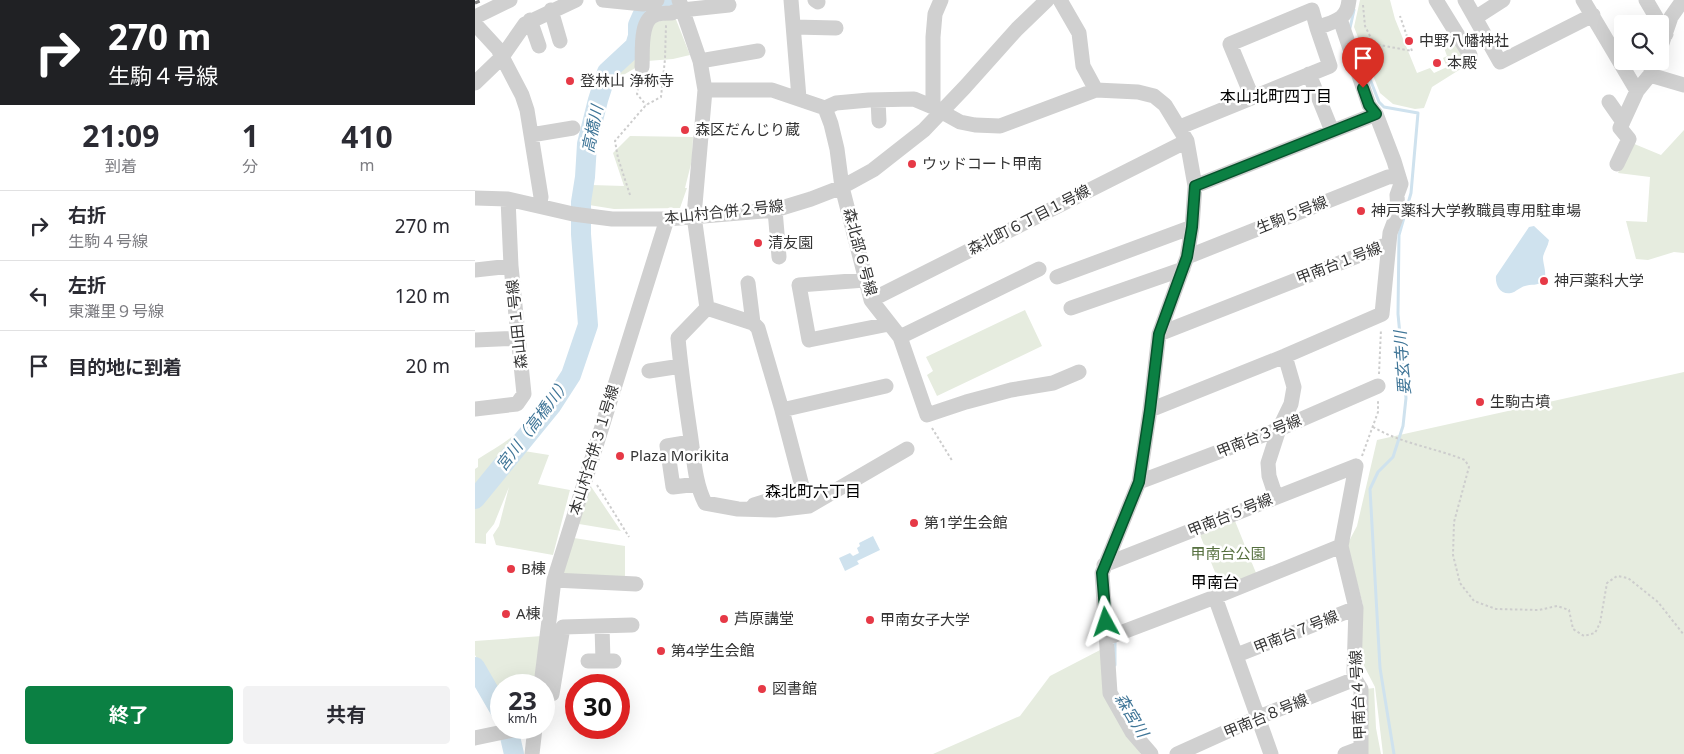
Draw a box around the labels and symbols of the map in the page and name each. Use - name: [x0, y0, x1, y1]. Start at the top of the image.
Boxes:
- place label: 中野八幡神社: [1419, 30, 1509, 50]
- marker: 中野八幡神社: [1403, 35, 1415, 47]
- pin: [1342, 37, 1384, 88]
- place label: 本殿: [1447, 52, 1477, 72]
- marker: 本殿: [1431, 57, 1443, 69]
- place label: 登林山 浄称寺: [580, 70, 674, 90]
- marker: 登林山 浄称寺: [564, 75, 576, 87]
- district label: 本山北町四丁目: [1220, 85, 1332, 107]
- water label: 高橋川: [576, 101, 608, 155]
- place label: 森区だんじり蔵: [695, 119, 800, 139]
- marker: 森区だんじり蔵: [679, 124, 691, 136]
- place label: ウッドコート甲南: [922, 153, 1042, 173]
- marker: ウッドコート甲南: [906, 158, 918, 170]
- street label: 森北町６丁目１号線: [964, 180, 1093, 259]
- street label: 生駒５号線: [1253, 191, 1330, 237]
- street label: 本山村合併２号線: [663, 195, 785, 227]
- place label: 神戸薬科大学教職員専用駐車場: [1371, 200, 1581, 220]
- marker: 神戸薬科大学教職員専用駐車場: [1355, 205, 1367, 217]
- street label: 森北部６号線: [840, 206, 882, 298]
- place label: 清友園: [768, 232, 813, 252]
- marker: 清友園: [752, 237, 764, 249]
- street label: 甲南台１号線: [1293, 237, 1384, 288]
- place label: 神戸薬科大学: [1554, 270, 1644, 290]
- marker: 神戸薬科大学: [1538, 275, 1550, 287]
- street label: 森山田１号線: [501, 278, 531, 370]
- water label: 要玄寺川: [1389, 328, 1415, 396]
- water label: 宮川（高橋川）: [491, 373, 575, 475]
- street label: 本山村合併３１号線: [564, 382, 622, 517]
- place label: 生駒古墳: [1490, 391, 1550, 411]
- marker: 生駒古墳: [1474, 396, 1486, 408]
- street label: 甲南台３号線: [1213, 409, 1304, 461]
- place label: Plaza Morikita: [630, 445, 729, 465]
- marker: Plaza Morikita: [614, 450, 626, 462]
- district label: 森北町六丁目: [765, 480, 861, 502]
- street label: 甲南台５号線: [1184, 488, 1275, 540]
- place label: 第1学生会館: [924, 512, 1008, 532]
- marker: 第1学生会館: [908, 517, 920, 529]
- park label: 甲南台公園: [1190, 543, 1266, 563]
- place label: B棟: [521, 558, 546, 578]
- marker: B棟: [505, 563, 517, 575]
- district label: 甲南台: [1191, 571, 1239, 593]
- position arrow: [1079, 595, 1131, 647]
- place label: A棟: [516, 603, 541, 623]
- street label: 甲南台７号線: [1250, 605, 1341, 657]
- marker: A棟: [500, 608, 512, 620]
- place label: 芦原講堂: [734, 608, 794, 628]
- place label: 甲南女子大学: [880, 609, 970, 629]
- marker: 芦原講堂: [718, 613, 730, 625]
- marker: 甲南女子大学: [864, 614, 876, 626]
- place label: 第4学生会館: [671, 640, 755, 660]
- marker: 第4学生会館: [655, 645, 667, 657]
- street label: 甲南台４号線: [1345, 650, 1369, 741]
- speed limit sign: 30: [565, 674, 630, 739]
- place label: 図書館: [772, 678, 817, 698]
- marker: 図書館: [756, 683, 768, 695]
- street label: 甲南台８号線: [1220, 688, 1311, 742]
- water label: 森宮川: [1110, 689, 1155, 743]

